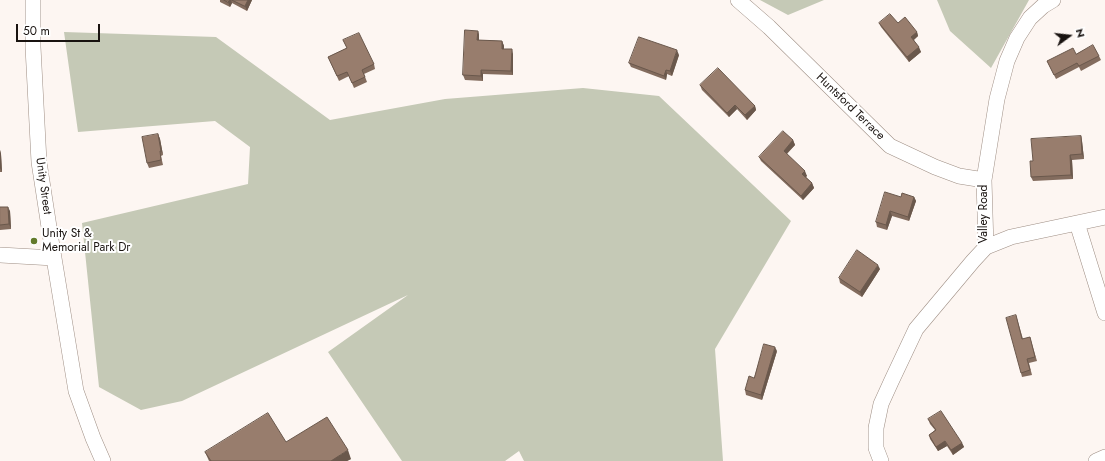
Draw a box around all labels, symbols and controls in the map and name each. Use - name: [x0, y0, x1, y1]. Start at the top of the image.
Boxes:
- scale bar: [18, 16, 102, 42]
- north arrow: [1049, 16, 1089, 56]
- text: 50 m: [23, 22, 50, 40]
- text: N: [1072, 27, 1089, 39]
- street label: Huntsford Terrace: [813, 71, 887, 143]
- street label: Unity Street: [32, 157, 54, 215]
- street label: Valley Road: [977, 185, 991, 243]
- place label: Unity St & Memorial Park Dr: [42, 227, 130, 255]
- marker: Unity St & Memorial Park Dr: [29, 236, 39, 246]

